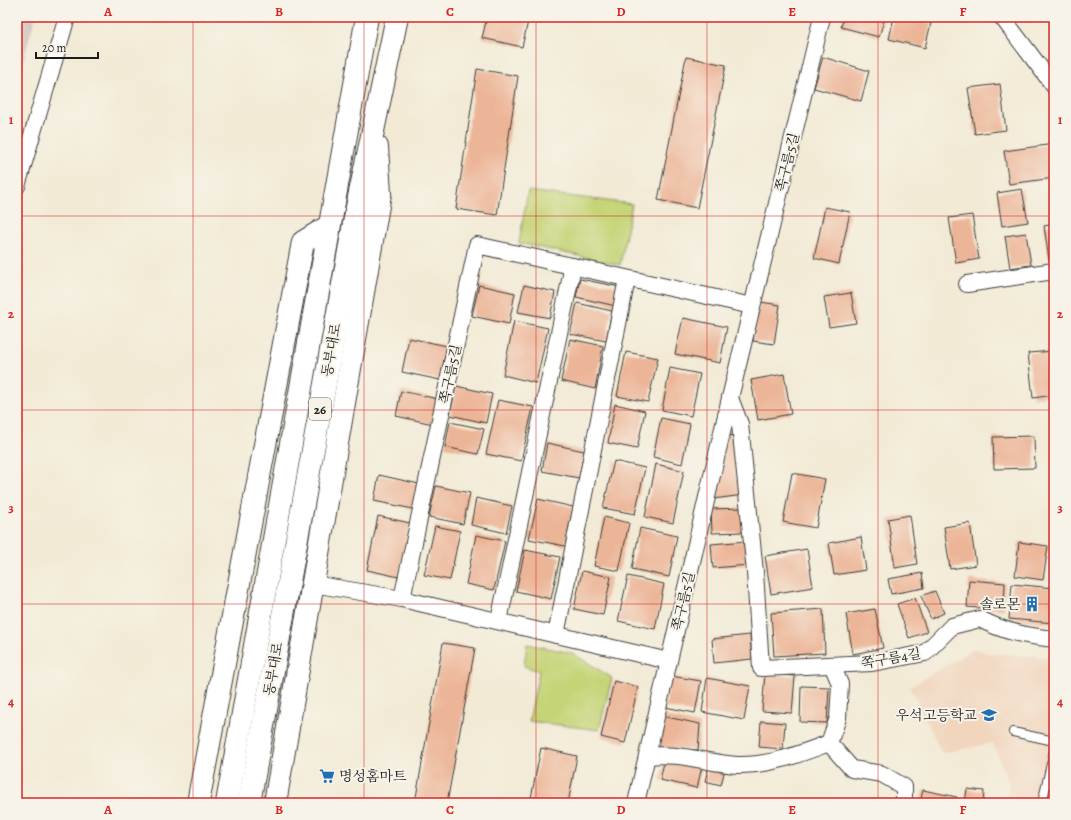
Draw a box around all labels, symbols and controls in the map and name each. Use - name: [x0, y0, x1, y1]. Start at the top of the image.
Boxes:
- text: A: [103, 3, 113, 20]
- text: B: [275, 3, 283, 20]
- text: C: [446, 3, 454, 20]
- text: D: [616, 3, 626, 20]
- text: E: [788, 3, 796, 20]
- text: F: [960, 3, 967, 20]
- scale bar: [36, 34, 98, 60]
- text: 20 m: [42, 40, 66, 56]
- text: 1: [9, 111, 14, 128]
- text: 1: [1058, 111, 1063, 128]
- street label: 쪽구름5길: [771, 131, 804, 194]
- text: 2: [8, 305, 15, 322]
- text: 2: [1057, 305, 1064, 322]
- street label: 동부대로: [317, 321, 346, 378]
- street label: 쪽구름5길: [435, 343, 466, 405]
- road number: 26: [309, 398, 331, 420]
- text: 3: [8, 499, 14, 516]
- text: 3: [1057, 499, 1063, 516]
- street label: 쪽구름5길: [667, 570, 700, 633]
- place label: 솔로몬: [979, 595, 1020, 614]
- building icon: 솔로몬: [1023, 595, 1041, 613]
- street label: 동부대로: [259, 640, 288, 697]
- street label: 쪽구름4길: [860, 644, 923, 673]
- text: 4: [8, 693, 14, 710]
- text: 4: [1057, 693, 1063, 710]
- place label: 우석고등학교: [896, 706, 977, 725]
- school or university icon: 우석고등학교: [980, 706, 998, 724]
- supermarket icon: 명성홈마트: [318, 767, 336, 785]
- place label: 명성홈마트: [339, 767, 407, 786]
- text: A: [103, 801, 113, 818]
- text: B: [275, 801, 283, 818]
- text: C: [446, 801, 454, 818]
- text: D: [616, 801, 626, 818]
- text: E: [788, 801, 796, 818]
- text: F: [960, 801, 967, 818]

